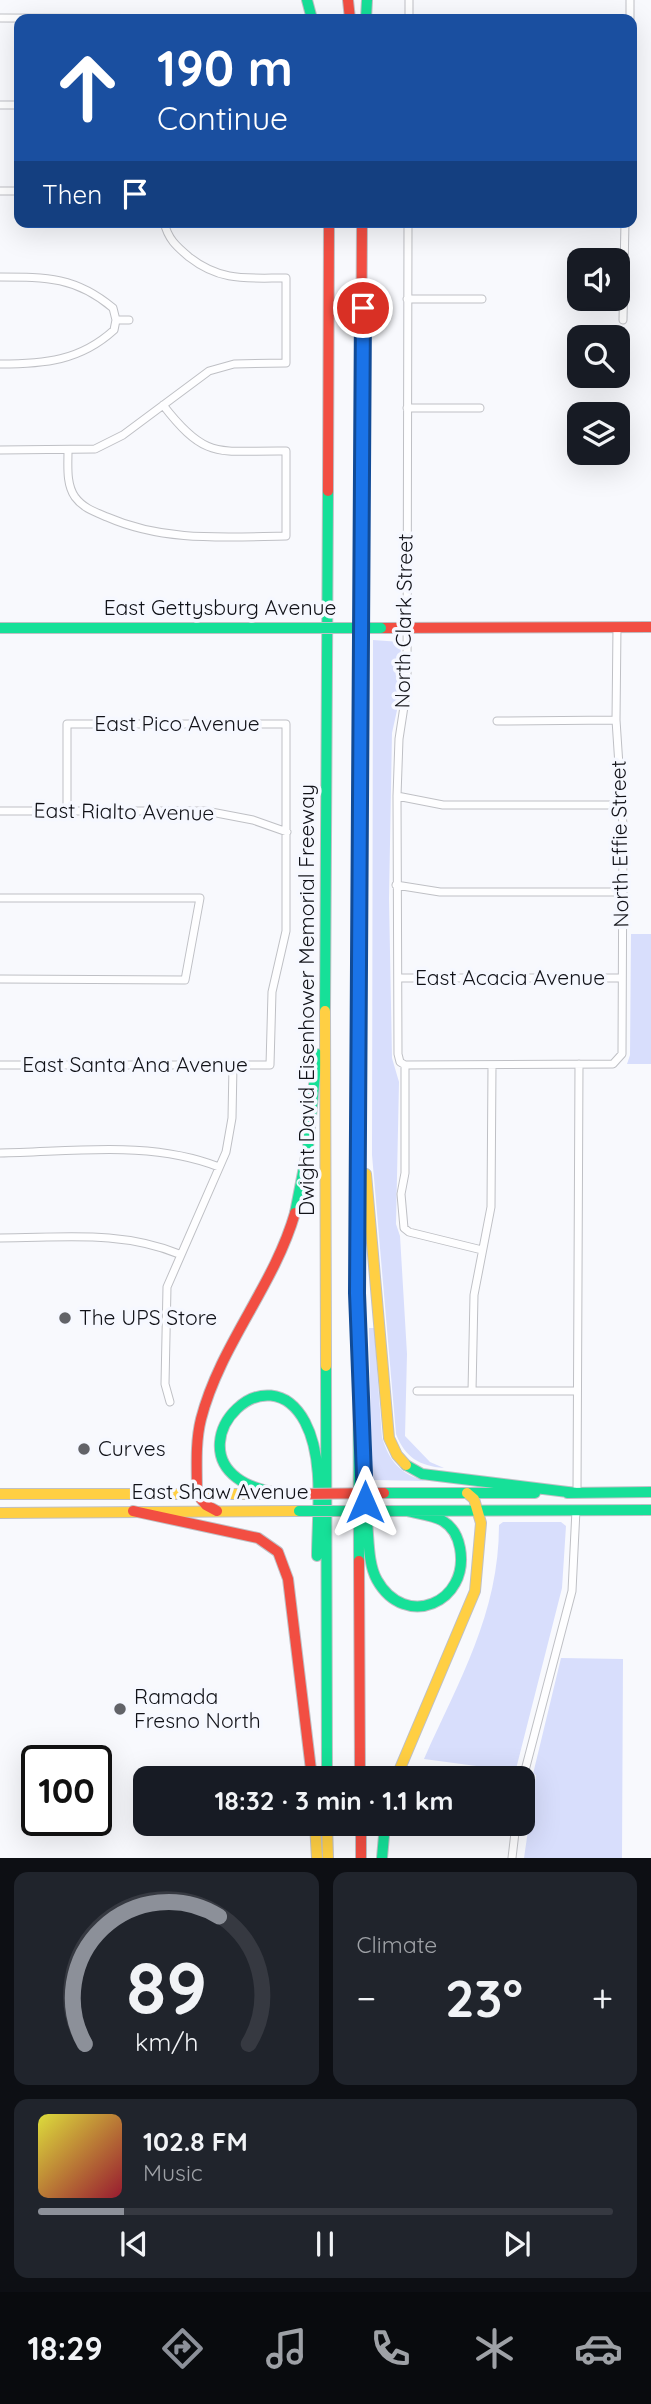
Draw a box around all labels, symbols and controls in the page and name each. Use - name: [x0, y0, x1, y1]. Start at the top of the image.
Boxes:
- text: 190 m: [157, 37, 293, 98]
- icon: ahead: [42, 42, 133, 133]
- text: Continue: [157, 98, 288, 138]
- icon: arrive: [116, 175, 154, 213]
- text: Then: [42, 178, 102, 211]
- map controls: [567, 248, 630, 465]
- button: sound: [567, 248, 630, 311]
- pin: [333, 278, 393, 338]
- icon: arrive: [344, 289, 382, 327]
- button: search: [567, 325, 630, 388]
- button: layers: [567, 402, 630, 465]
- street label: North Clark Street: [388, 533, 418, 708]
- street label: East Gettysburg Avenue: [104, 594, 336, 620]
- street label: East Pico Avenue: [94, 710, 260, 736]
- street label: North Effie Street: [605, 760, 633, 928]
- street label: Dwight David Eisenhower Memorial Freeway: [293, 784, 319, 1216]
- street label: East Rialto Avenue: [33, 796, 215, 826]
- street label: East Acacia Avenue: [415, 964, 605, 990]
- street label: East Santa Ana Avenue: [22, 1051, 248, 1077]
- place label: The UPS Store: [79, 1304, 217, 1330]
- marker: The UPS Store: [57, 1310, 73, 1326]
- place label: Curves: [98, 1435, 166, 1461]
- marker: Curves: [76, 1441, 92, 1457]
- position arrow: [328, 1465, 402, 1539]
- street label: East Shaw Avenue: [131, 1478, 309, 1504]
- place label: Ramada Fresno North: [134, 1683, 261, 1733]
- marker: Ramada Fresno North: [112, 1701, 128, 1717]
- speed limit sign: 100: [21, 1745, 112, 1836]
- text: 18:32 · 3 min · 1.1 km: [214, 1784, 454, 1817]
- text: Climate: [357, 1930, 437, 1959]
- text: 89: [126, 1942, 207, 2033]
- text: 23°: [445, 1965, 523, 2030]
- text: −: [357, 1974, 376, 2022]
- text: +: [592, 1974, 613, 2022]
- text: km/h: [135, 2026, 198, 2057]
- text: 102.8 FM: [143, 2125, 248, 2158]
- text: Music: [143, 2158, 203, 2187]
- icon: previous: [115, 2225, 153, 2263]
- icon: pause: [306, 2225, 344, 2263]
- icon: next: [498, 2225, 536, 2263]
- icon: directions: [158, 2324, 207, 2373]
- icon: music: [262, 2324, 311, 2373]
- icon: phone: [366, 2324, 415, 2373]
- icon: climate: [470, 2324, 519, 2373]
- icon: car: [574, 2324, 623, 2373]
- text: 18:29: [28, 2328, 103, 2368]

